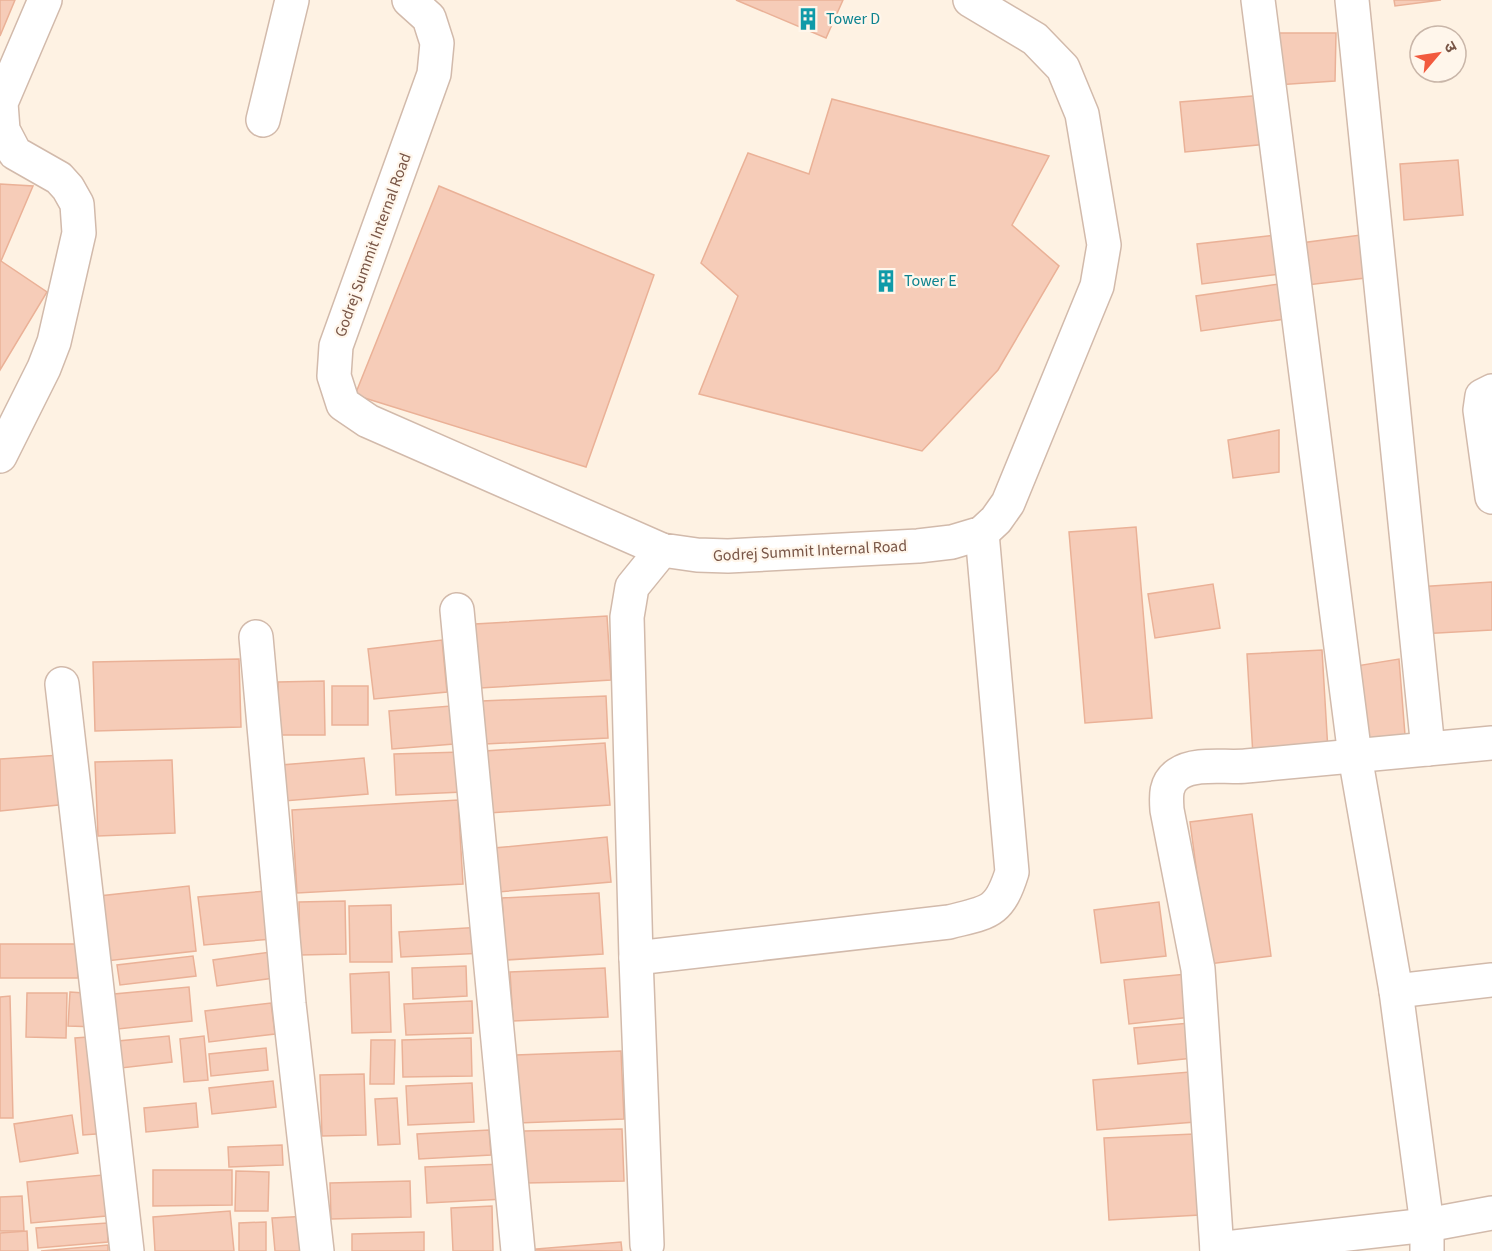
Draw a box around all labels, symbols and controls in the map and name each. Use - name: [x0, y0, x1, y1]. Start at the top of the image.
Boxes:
- building icon: Tower D: [795, 6, 821, 32]
- place label: Tower D: [826, 8, 880, 30]
- north arrow: [1408, 24, 1468, 84]
- text: उ: [1438, 38, 1462, 57]
- street label: Godrej Summit Internal Road: [329, 150, 417, 340]
- building icon: Tower E: [873, 268, 899, 294]
- place label: Tower E: [904, 270, 957, 292]
- street label: Godrej Summit Internal Road: [712, 535, 908, 567]

